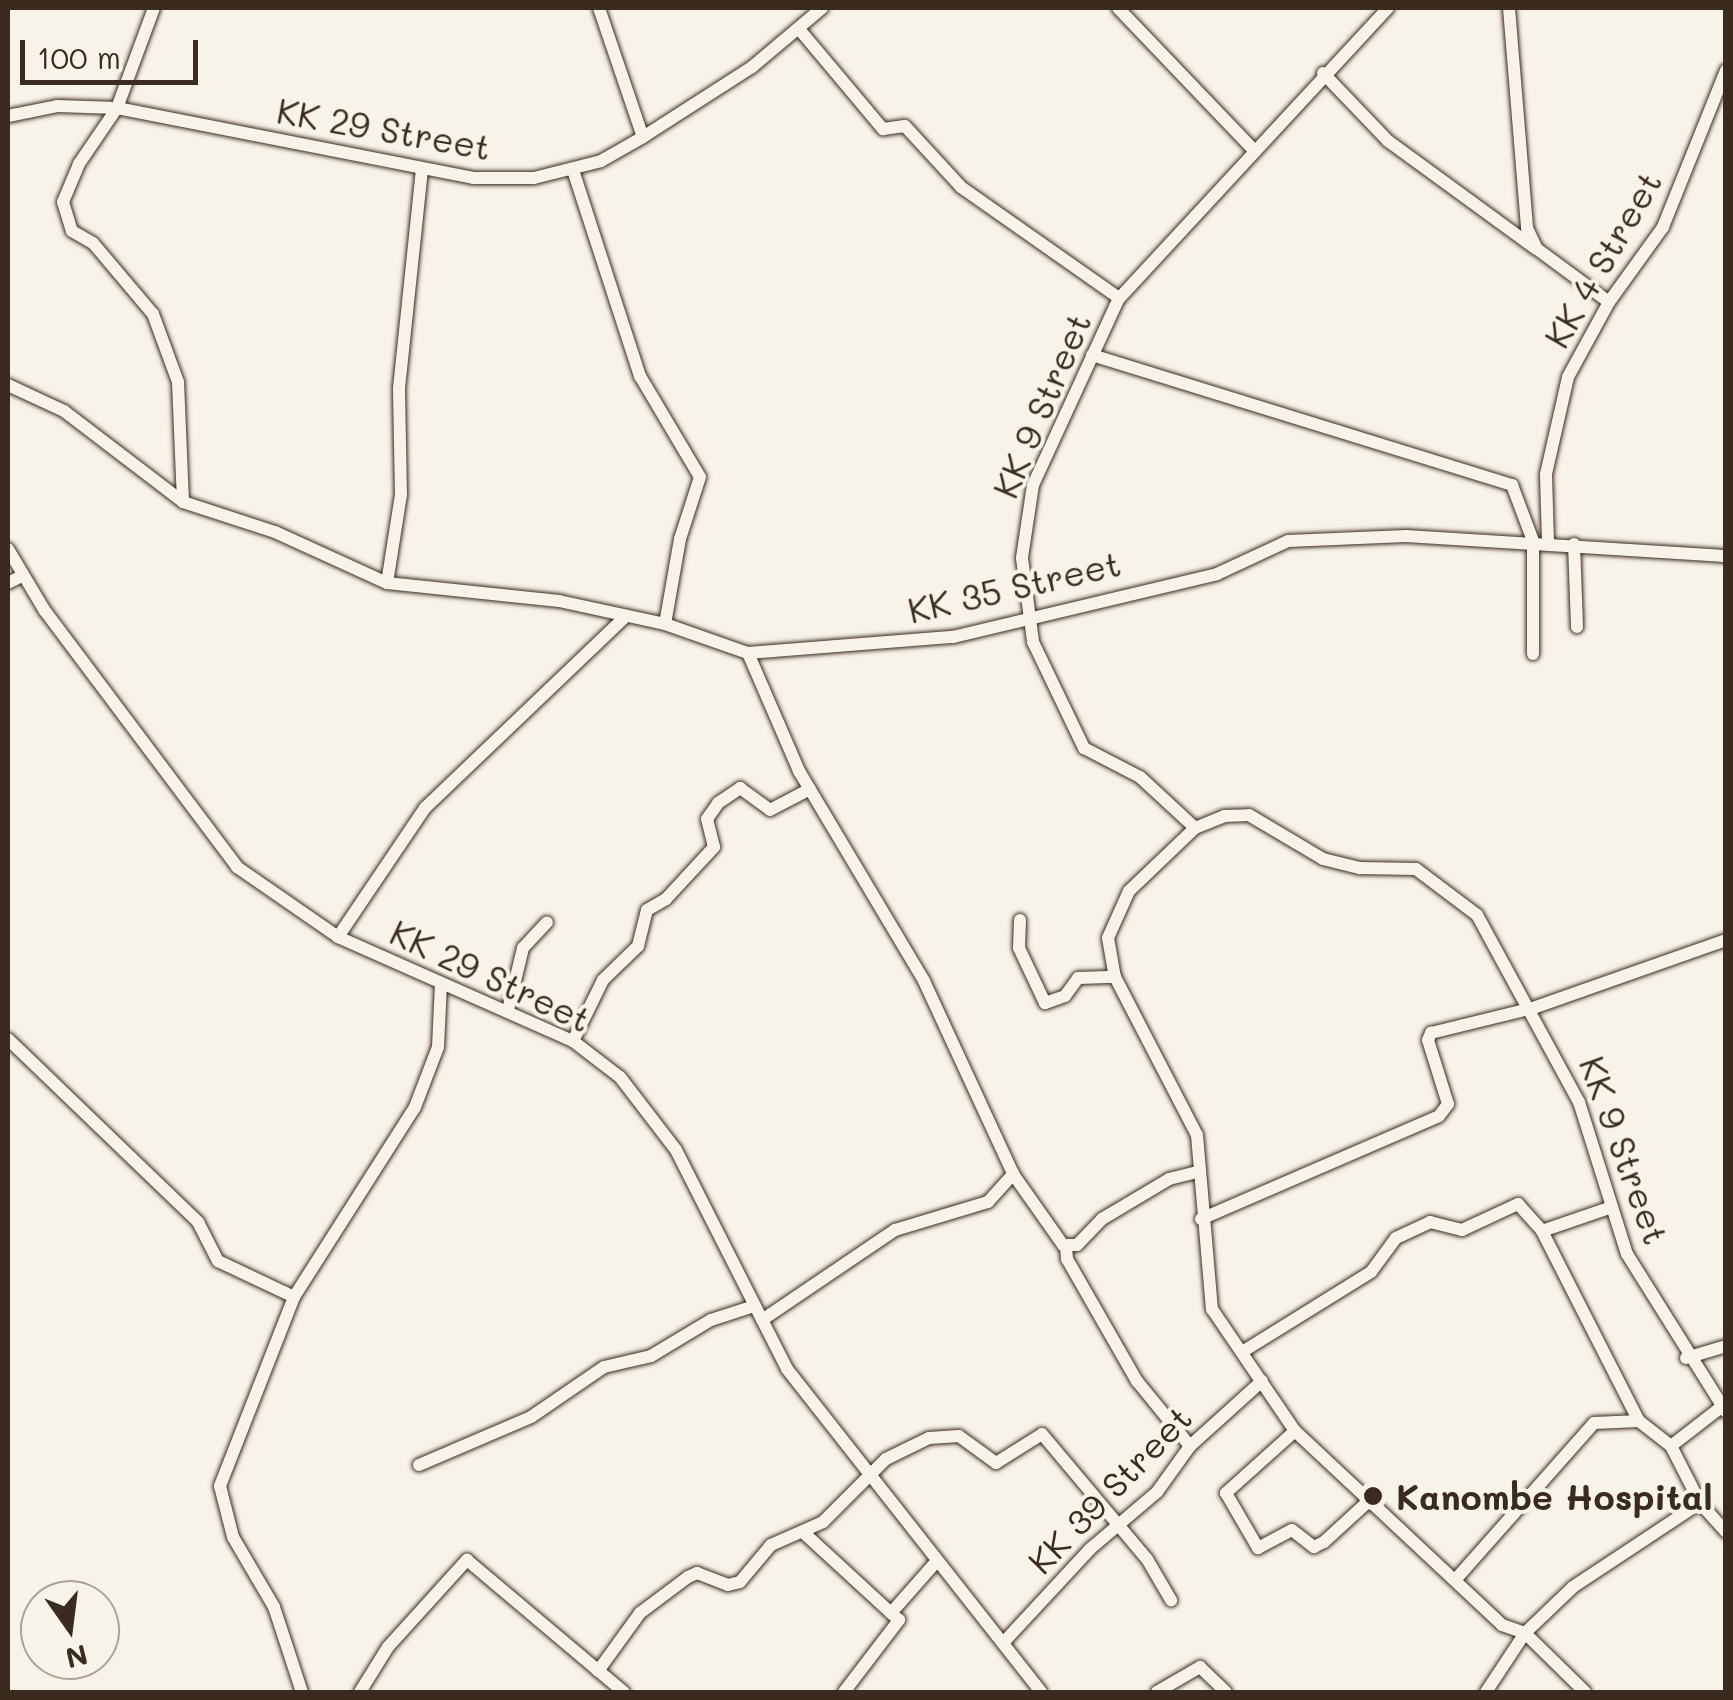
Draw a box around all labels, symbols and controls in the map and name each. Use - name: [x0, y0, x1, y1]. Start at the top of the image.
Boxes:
- scale bar: [25, 20, 202, 82]
- text: 100 m: [37, 37, 121, 77]
- street label: KK 29 Street: [274, 89, 494, 167]
- street label: KK 4 Street: [1535, 163, 1669, 355]
- street label: KK 9 Street: [983, 306, 1099, 504]
- street label: KK 35 Street: [903, 541, 1125, 631]
- street label: KK 29 Street: [384, 910, 598, 1040]
- street label: KK 9 Street: [1572, 1050, 1678, 1250]
- street label: KK 39 Street: [1018, 1396, 1200, 1582]
- place label: Kanombe Hospital: [1396, 1475, 1713, 1517]
- marker: Kanombe Hospital: [1360, 1483, 1386, 1509]
- north arrow: [20, 1580, 120, 1680]
- text: N: [62, 1637, 91, 1677]

